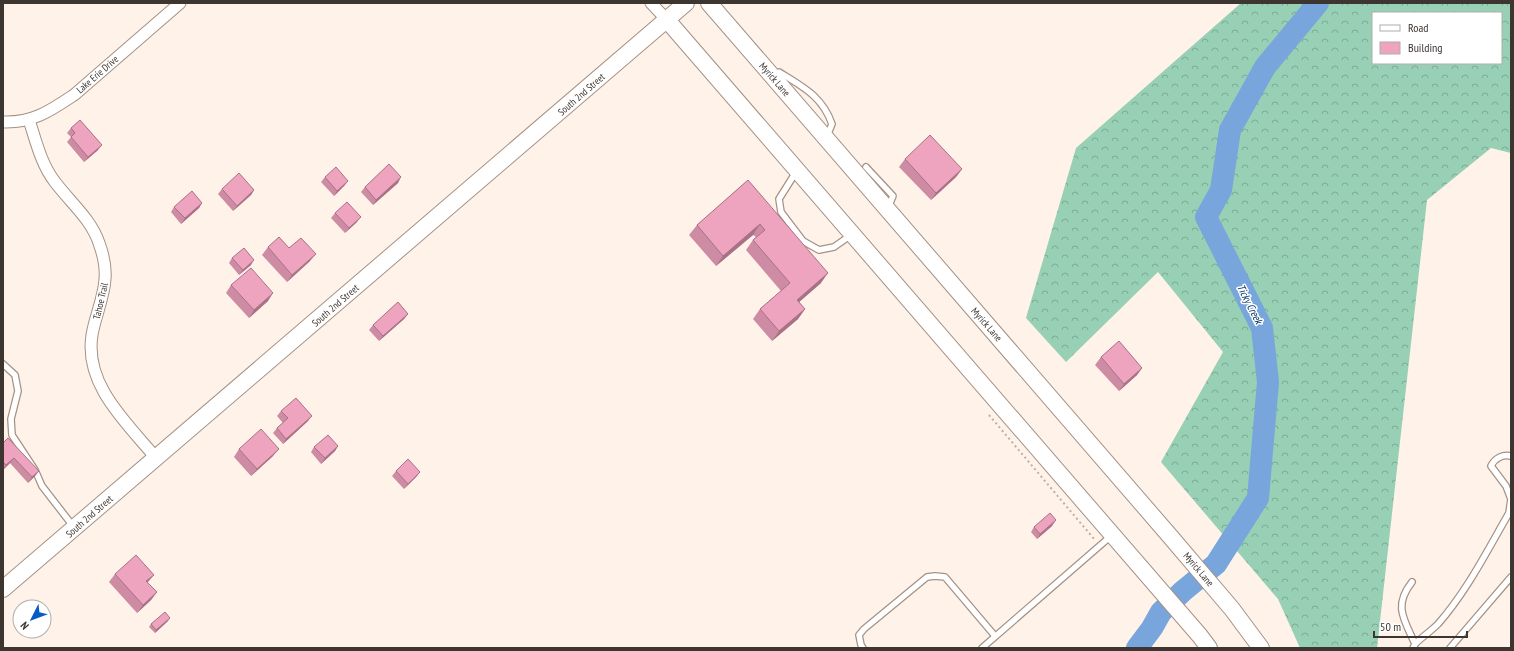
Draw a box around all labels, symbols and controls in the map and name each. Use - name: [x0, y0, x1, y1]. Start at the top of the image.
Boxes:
- legend: [1372, 12, 1502, 64]
- text: Road: [1408, 20, 1428, 35]
- text: Building: [1408, 40, 1443, 55]
- street label: Lake Erie Drive: [74, 53, 121, 96]
- street label: Myrick Lane: [756, 60, 793, 99]
- street label: South 2nd Street: [555, 70, 608, 118]
- street label: Tahoe Trail: [90, 281, 111, 321]
- street label: South 2nd Street: [309, 281, 362, 329]
- water label: Ticky Creek: [1234, 282, 1267, 328]
- street label: Myrick Lane: [968, 305, 1005, 344]
- street label: South 2nd Street: [63, 492, 116, 540]
- street label: Myrick Lane: [1180, 549, 1217, 589]
- north arrow: [12, 599, 52, 639]
- scale bar: [1374, 613, 1467, 639]
- text: N: [17, 619, 32, 633]
- text: 50 m: [1380, 619, 1401, 634]

